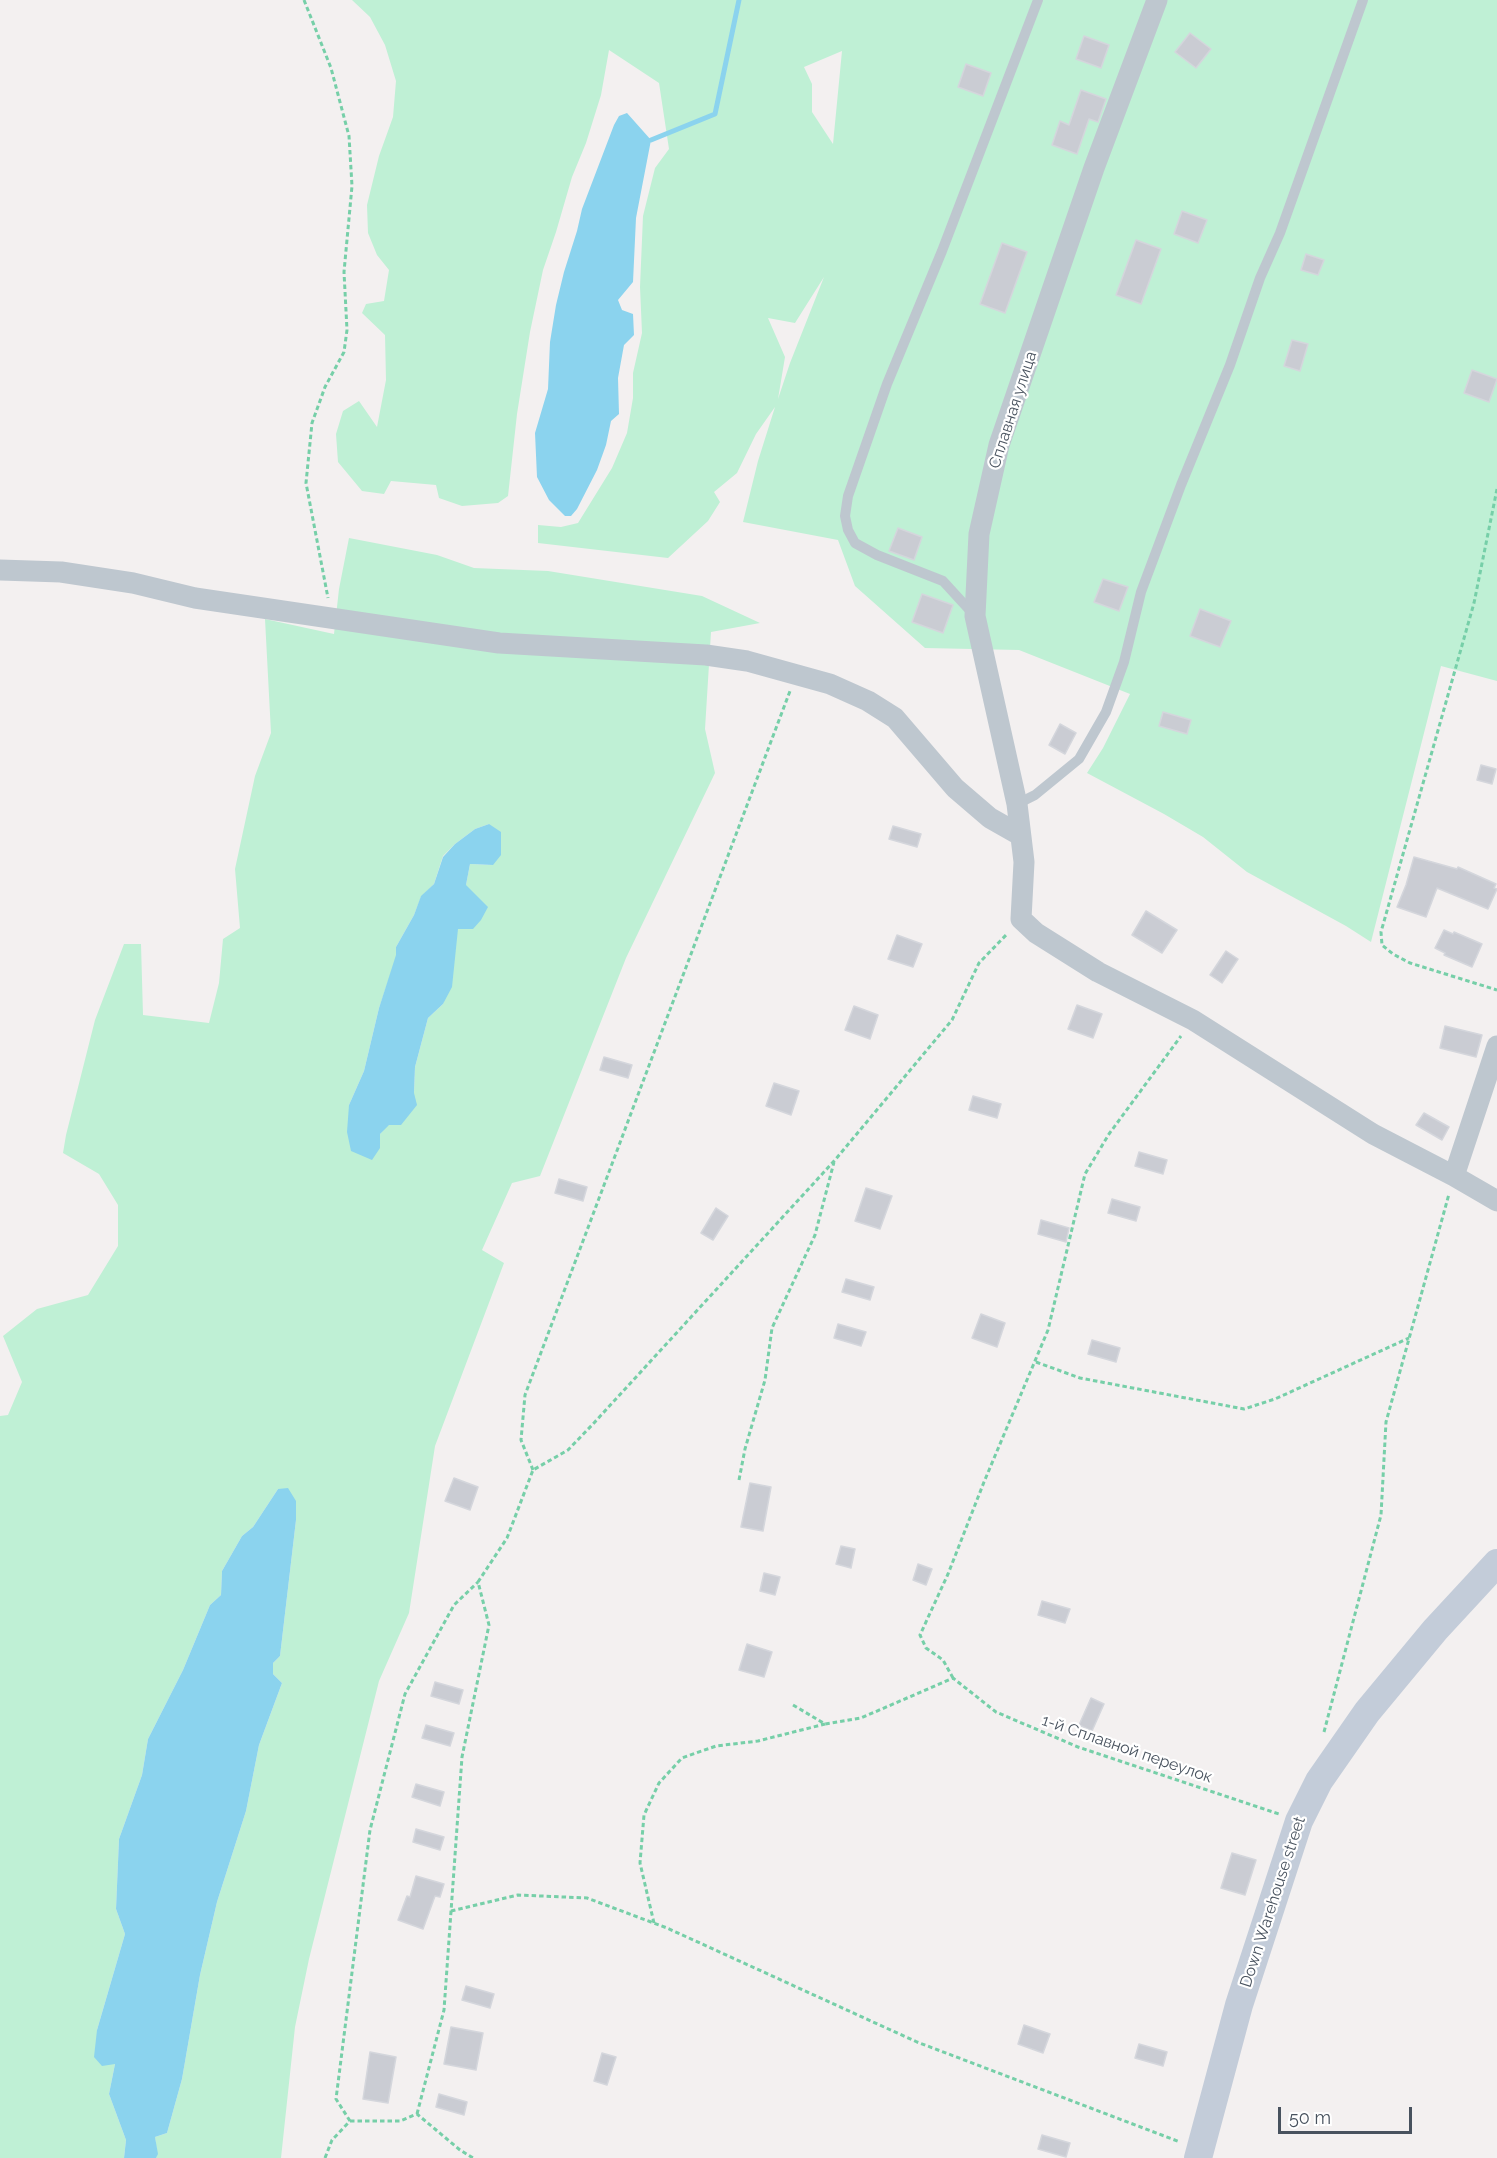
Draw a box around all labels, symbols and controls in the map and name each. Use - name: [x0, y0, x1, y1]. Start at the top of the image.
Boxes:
- street label: Сплавная улица: [985, 349, 1041, 471]
- street label: 1-й Сплавной переулок: [1039, 1711, 1215, 1787]
- street label: Down Warehouse street: [1236, 1814, 1310, 1990]
- scale bar: [1281, 2095, 1414, 2133]
- text: 50 m: [1289, 2107, 1331, 2128]

